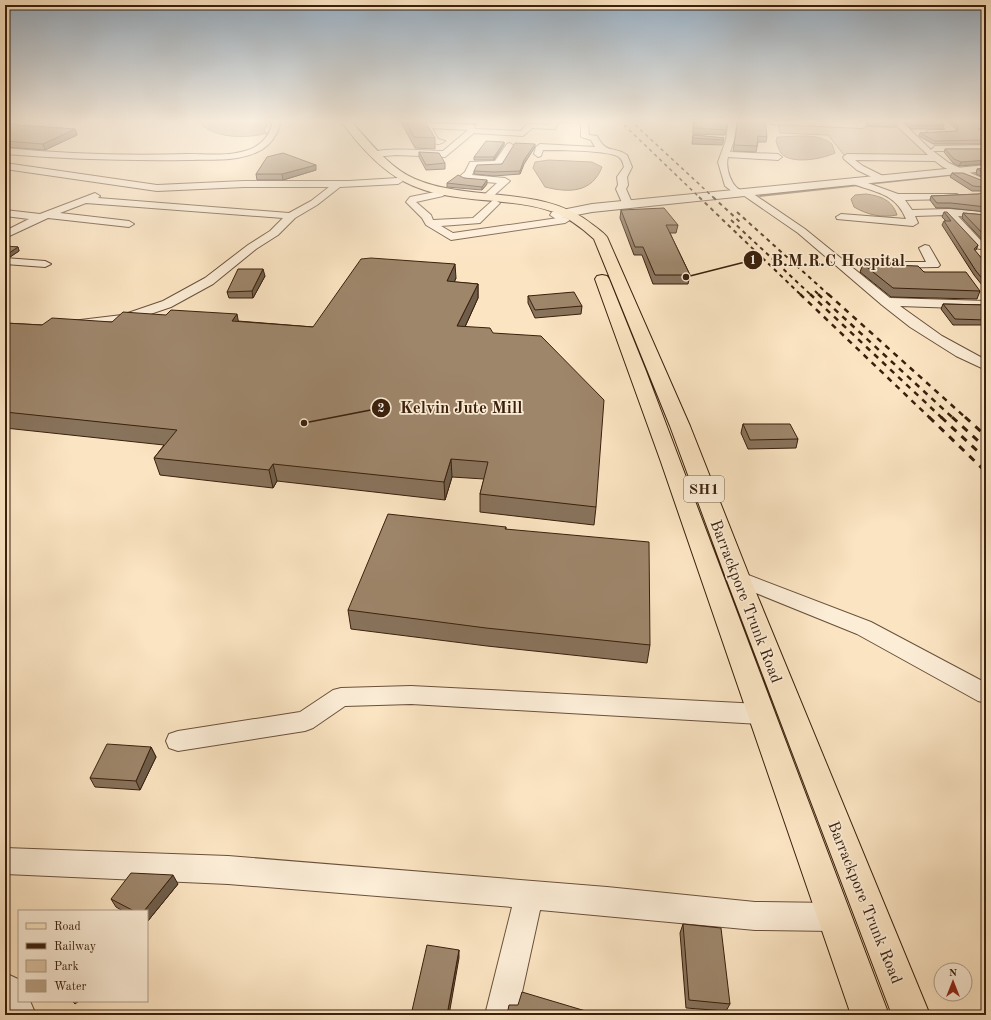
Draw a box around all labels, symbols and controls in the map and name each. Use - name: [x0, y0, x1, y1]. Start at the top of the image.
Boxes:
- callout: B.M.R.C Hospital: [743, 245, 913, 274]
- text: B.M.R.C Hospital: [771, 253, 905, 270]
- text: 1: [750, 255, 756, 267]
- callout: Kelvin Jute Mill: [371, 393, 530, 422]
- text: Kelvin Jute Mill: [400, 400, 522, 417]
- text: 2: [378, 403, 385, 415]
- road number: SH1: [684, 476, 724, 502]
- street label: Barrackpore Trunk Road: [707, 518, 784, 686]
- street label: Barrackpore Trunk Road: [824, 819, 904, 986]
- legend: [18, 910, 148, 1002]
- text: Road: [54, 921, 81, 933]
- text: Railway: [54, 941, 97, 953]
- text: Park: [54, 961, 79, 973]
- north arrow: [933, 962, 973, 1002]
- text: N: [949, 968, 958, 979]
- text: Water: [54, 981, 87, 993]

